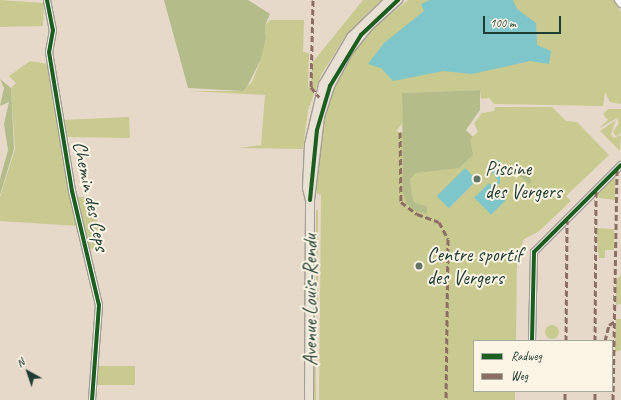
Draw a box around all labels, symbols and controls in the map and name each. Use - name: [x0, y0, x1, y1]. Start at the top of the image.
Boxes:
- scale bar: [485, 8, 563, 34]
- text: 100 m: [490, 15, 516, 31]
- street label: Chemin des Ceps: [68, 139, 114, 253]
- place label: Piscine des Vergers: [485, 156, 562, 203]
- marker: Piscine des Vergers: [472, 174, 482, 184]
- street label: Avenue Louis-Rendu: [298, 234, 322, 366]
- place label: Centre sportif des Vergers: [427, 242, 522, 289]
- marker: Centre sportif des Vergers: [414, 261, 424, 271]
- legend: [473, 340, 613, 392]
- text: Radweg: [511, 348, 542, 364]
- north arrow: [8, 352, 48, 392]
- text: N: [13, 355, 27, 370]
- text: Weg: [511, 368, 528, 384]

